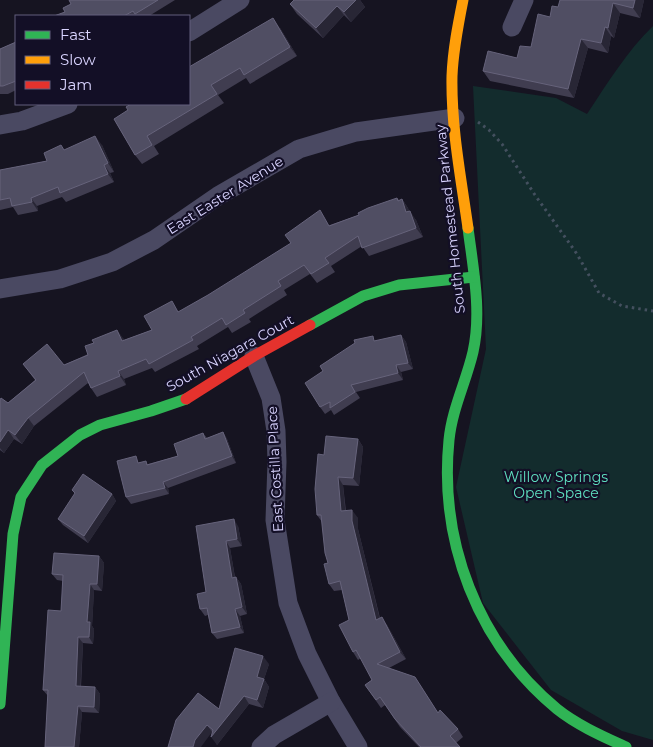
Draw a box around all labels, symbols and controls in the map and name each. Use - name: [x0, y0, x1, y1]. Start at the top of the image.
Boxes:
- legend: [15, 15, 190, 105]
- text: Fast: [60, 25, 91, 44]
- text: Slow: [60, 50, 96, 69]
- text: Jam: [59, 75, 92, 94]
- street label: South Homestead Parkway: [431, 123, 469, 315]
- street label: East Easter Avenue: [163, 152, 287, 238]
- street label: South Niagara Court: [163, 310, 297, 396]
- street label: East Costilla Place: [263, 406, 287, 532]
- park label: Willow Springs Open Space: [504, 468, 608, 502]

